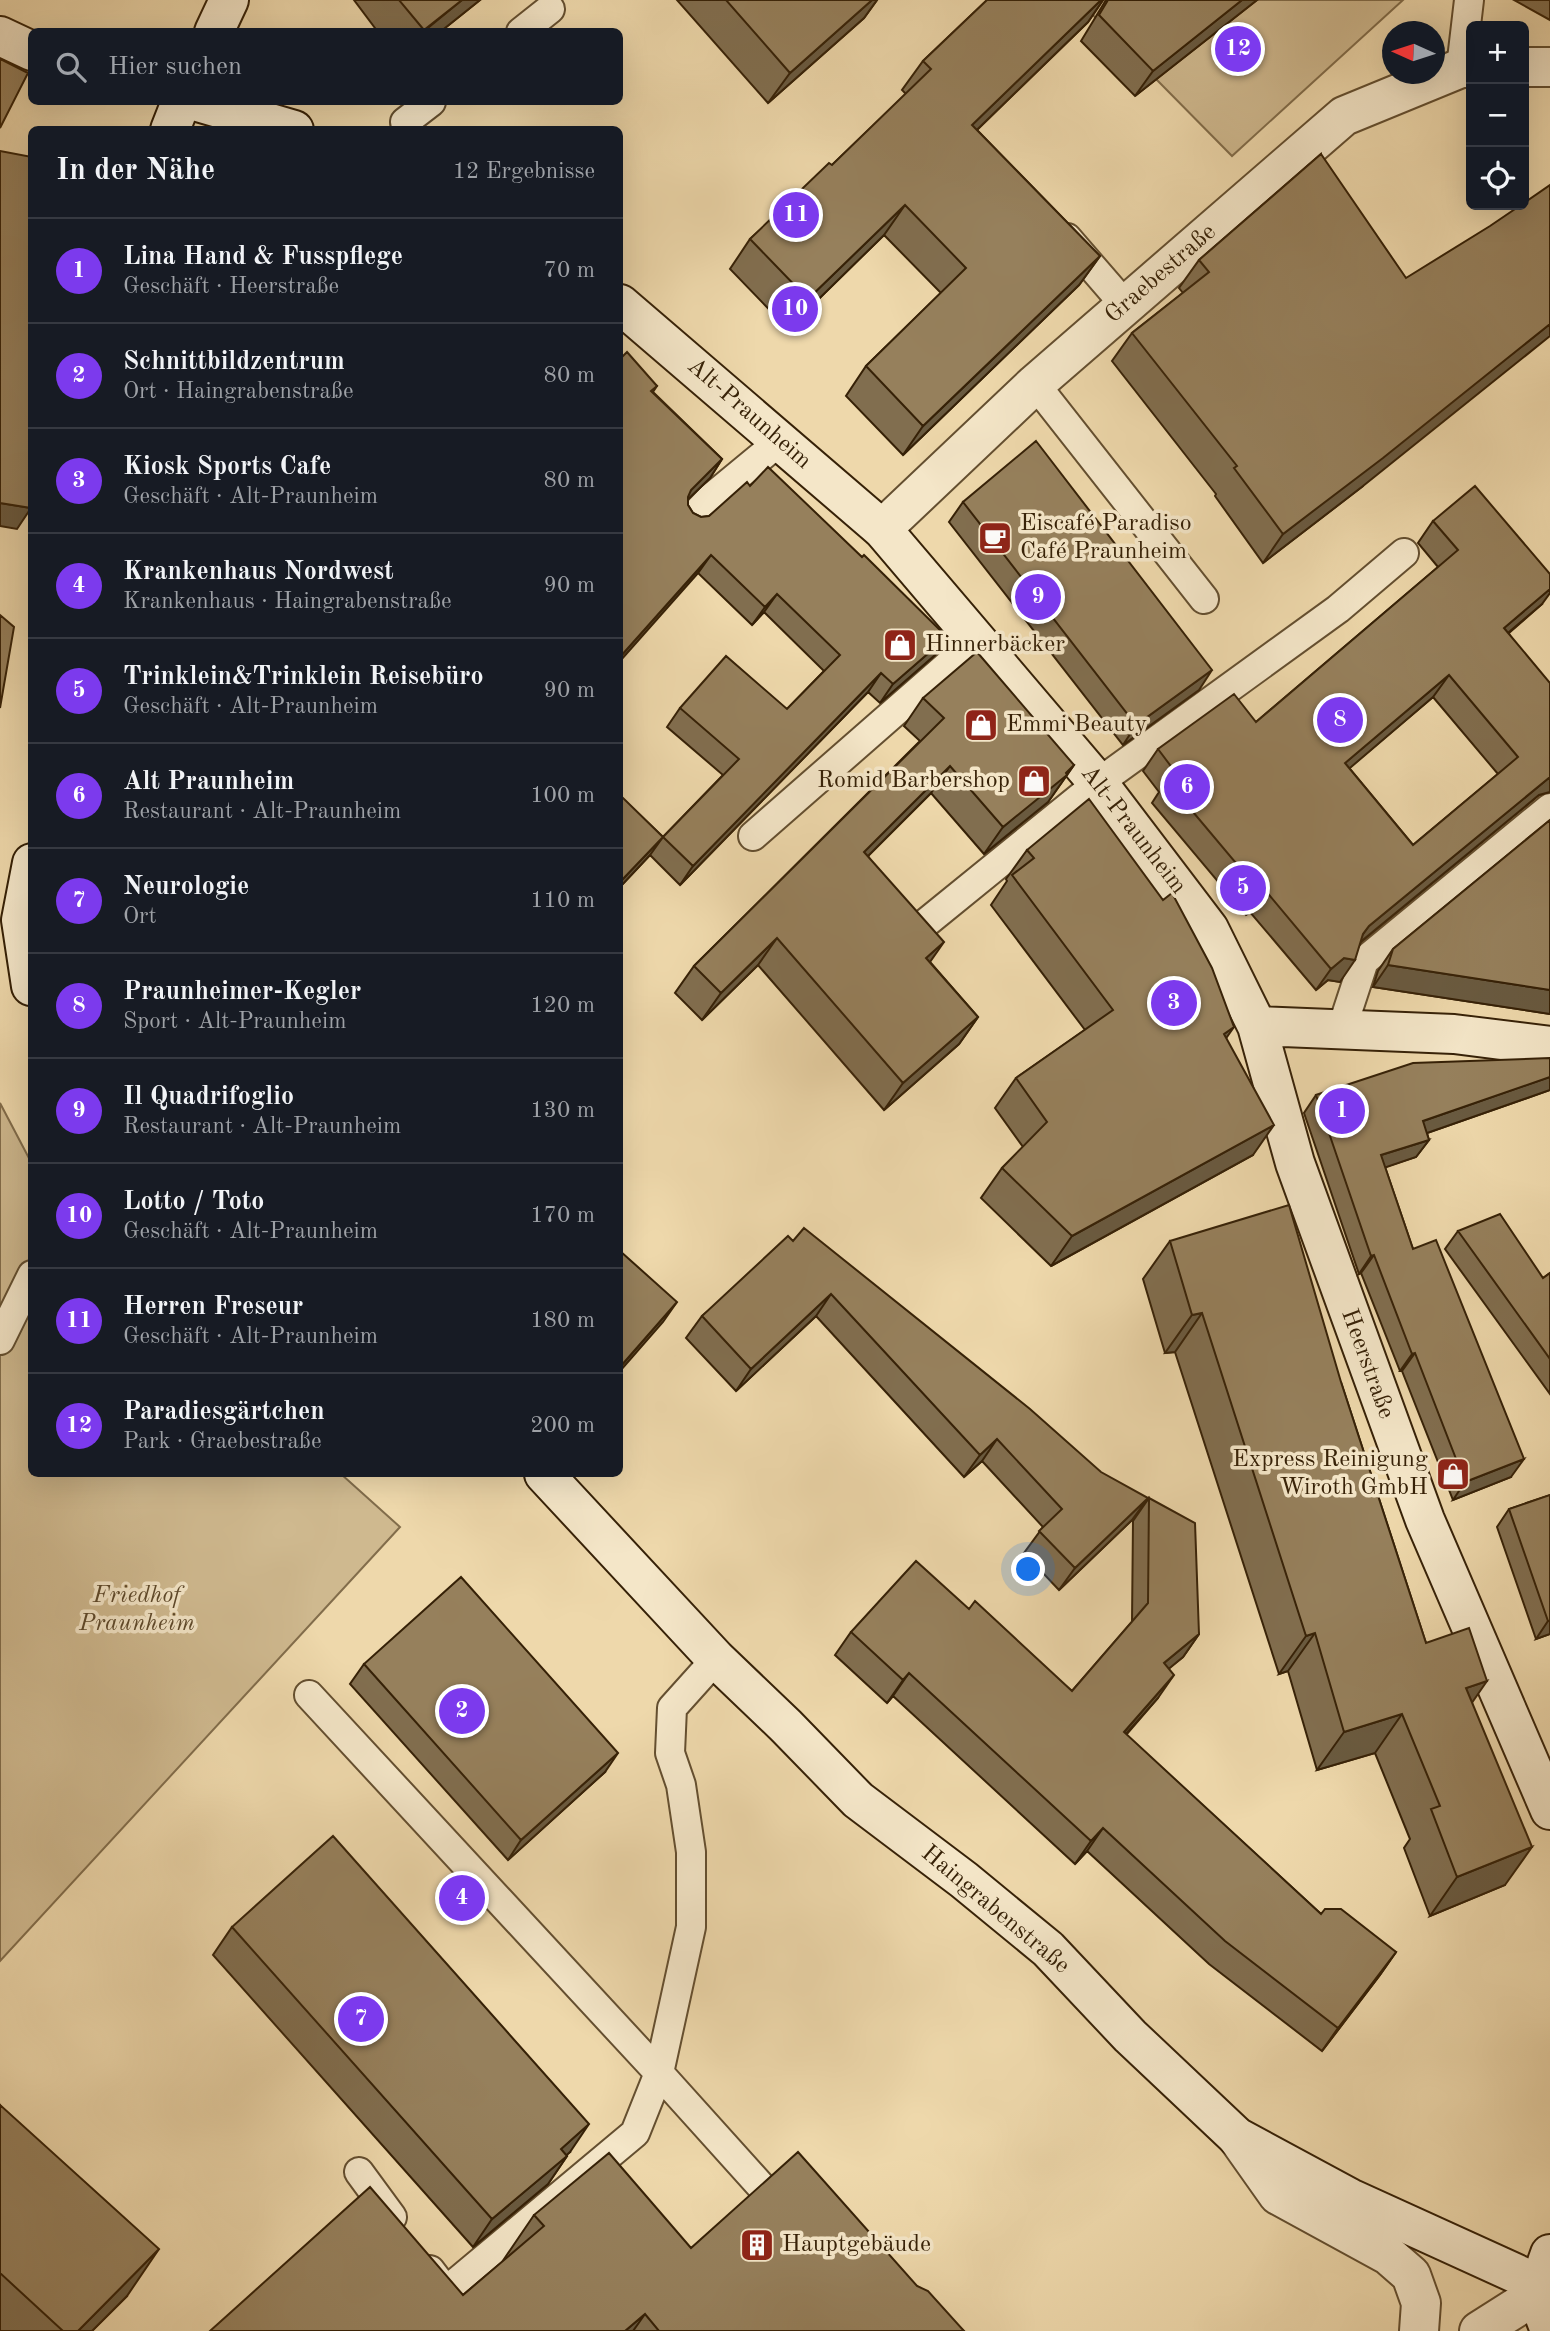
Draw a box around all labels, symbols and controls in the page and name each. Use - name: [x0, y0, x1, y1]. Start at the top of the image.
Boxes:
- north arrow: [1382, 21, 1445, 84]
- map controls: [1466, 21, 1529, 210]
- button: +: [1466, 21, 1529, 84]
- pin: 12: [1215, 23, 1261, 75]
- search box: [28, 28, 623, 105]
- icon: search: [52, 48, 90, 86]
- text: Hier suchen: [108, 54, 242, 80]
- button: −: [1466, 84, 1529, 147]
- button: locate: [1466, 147, 1529, 210]
- text: In der Nähe: [56, 156, 215, 186]
- text: 12 Ergebnisse: [453, 160, 595, 183]
- pin: 11: [773, 189, 819, 241]
- street label: Graebestraße: [1101, 220, 1221, 328]
- text: Lina Hand & Fusspflege: [123, 244, 403, 270]
- text: 1: [72, 259, 86, 282]
- text: 70 m: [544, 259, 595, 282]
- text: Geschäft · Heerstraße: [123, 275, 339, 298]
- pin: 10: [772, 283, 818, 335]
- text: Schnittbildzentrum: [123, 349, 345, 375]
- street label: Alt-Praunheim: [682, 354, 816, 474]
- text: 2: [72, 364, 86, 387]
- text: 80 m: [544, 364, 595, 387]
- text: Ort · Haingrabenstraße: [123, 380, 354, 403]
- text: Kiosk Sports Cafe: [123, 454, 331, 480]
- text: 3: [72, 469, 86, 492]
- text: 80 m: [544, 469, 595, 492]
- text: Geschäft · Alt-Praunheim: [123, 485, 378, 508]
- place label: Eiscafé Paradiso Café Praunheim: [1020, 512, 1192, 564]
- cafe icon: Eiscafé Paradiso Café Praunheim: [976, 519, 1014, 557]
- text: Krankenhaus Nordwest: [123, 559, 394, 585]
- pin: 9: [1015, 571, 1061, 623]
- text: 4: [72, 574, 86, 597]
- text: 90 m: [544, 574, 595, 597]
- text: Krankenhaus · Haingrabenstraße: [123, 590, 452, 613]
- shop icon: Hinnerbäcker: [881, 626, 919, 664]
- place label: Hinnerbäcker: [925, 633, 1065, 657]
- text: Trinklein&Trinklein Reisebüro: [123, 664, 484, 690]
- text: 5: [72, 679, 86, 702]
- text: 90 m: [544, 679, 595, 702]
- pin: 8: [1317, 694, 1363, 746]
- text: Geschäft · Alt-Praunheim: [123, 695, 378, 718]
- shop icon: Emmi Beauty: [962, 706, 1000, 744]
- place label: Emmi Beauty: [1006, 713, 1148, 737]
- street label: Alt-Praunheim: [1076, 761, 1190, 899]
- pin: 6: [1164, 761, 1210, 813]
- shop icon: Romid Barbershop: [1015, 762, 1053, 800]
- text: Alt Praunheim: [123, 769, 294, 795]
- place label: Romid Barbershop: [817, 769, 1010, 793]
- text: 6: [72, 784, 86, 807]
- text: 100 m: [530, 784, 595, 807]
- text: Restaurant · Alt-Praunheim: [123, 800, 401, 823]
- pin: 5: [1220, 862, 1266, 914]
- text: Neurologie: [123, 874, 249, 900]
- text: 7: [72, 889, 86, 912]
- text: 110 m: [530, 889, 595, 912]
- text: Ort: [123, 905, 157, 928]
- pin: 3: [1151, 977, 1197, 1029]
- text: Praunheimer-Kegler: [123, 979, 361, 1005]
- text: 8: [72, 994, 86, 1017]
- text: 120 m: [530, 994, 595, 1017]
- text: Sport · Alt-Praunheim: [123, 1010, 346, 1033]
- text: Il Quadrifoglio: [123, 1084, 294, 1110]
- pin: 1: [1319, 1085, 1365, 1137]
- text: 9: [72, 1099, 86, 1122]
- text: 130 m: [530, 1099, 595, 1122]
- text: Restaurant · Alt-Praunheim: [123, 1115, 401, 1138]
- text: Lotto / Toto: [123, 1189, 264, 1215]
- text: 10: [66, 1204, 92, 1227]
- text: 170 m: [530, 1204, 595, 1227]
- text: Geschäft · Alt-Praunheim: [123, 1220, 378, 1243]
- text: Herren Freseur: [123, 1294, 303, 1320]
- street label: Heerstraße: [1336, 1306, 1398, 1422]
- text: 11: [66, 1309, 92, 1332]
- text: 180 m: [530, 1309, 595, 1332]
- text: Geschäft · Alt-Praunheim: [123, 1325, 378, 1348]
- text: Paradiesgärtchen: [123, 1399, 325, 1425]
- text: 12: [66, 1414, 92, 1437]
- text: 200 m: [530, 1414, 595, 1437]
- text: Park · Graebestraße: [123, 1430, 322, 1453]
- place label: Express Reinigung Wiroth GmbH: [1232, 1448, 1428, 1500]
- shop icon: Express Reinigung Wiroth GmbH: [1434, 1455, 1472, 1493]
- your location: [1011, 1552, 1045, 1586]
- park label: Friedhof Praunheim: [78, 1584, 195, 1636]
- pin: 2: [439, 1685, 485, 1737]
- street label: Haingrabenstraße: [916, 1841, 1074, 1979]
- pin: 4: [439, 1872, 485, 1924]
- pin: 7: [338, 1993, 384, 2045]
- building icon: Hauptgebäude: [738, 2226, 776, 2264]
- place label: Hauptgebäude: [782, 2233, 931, 2257]

